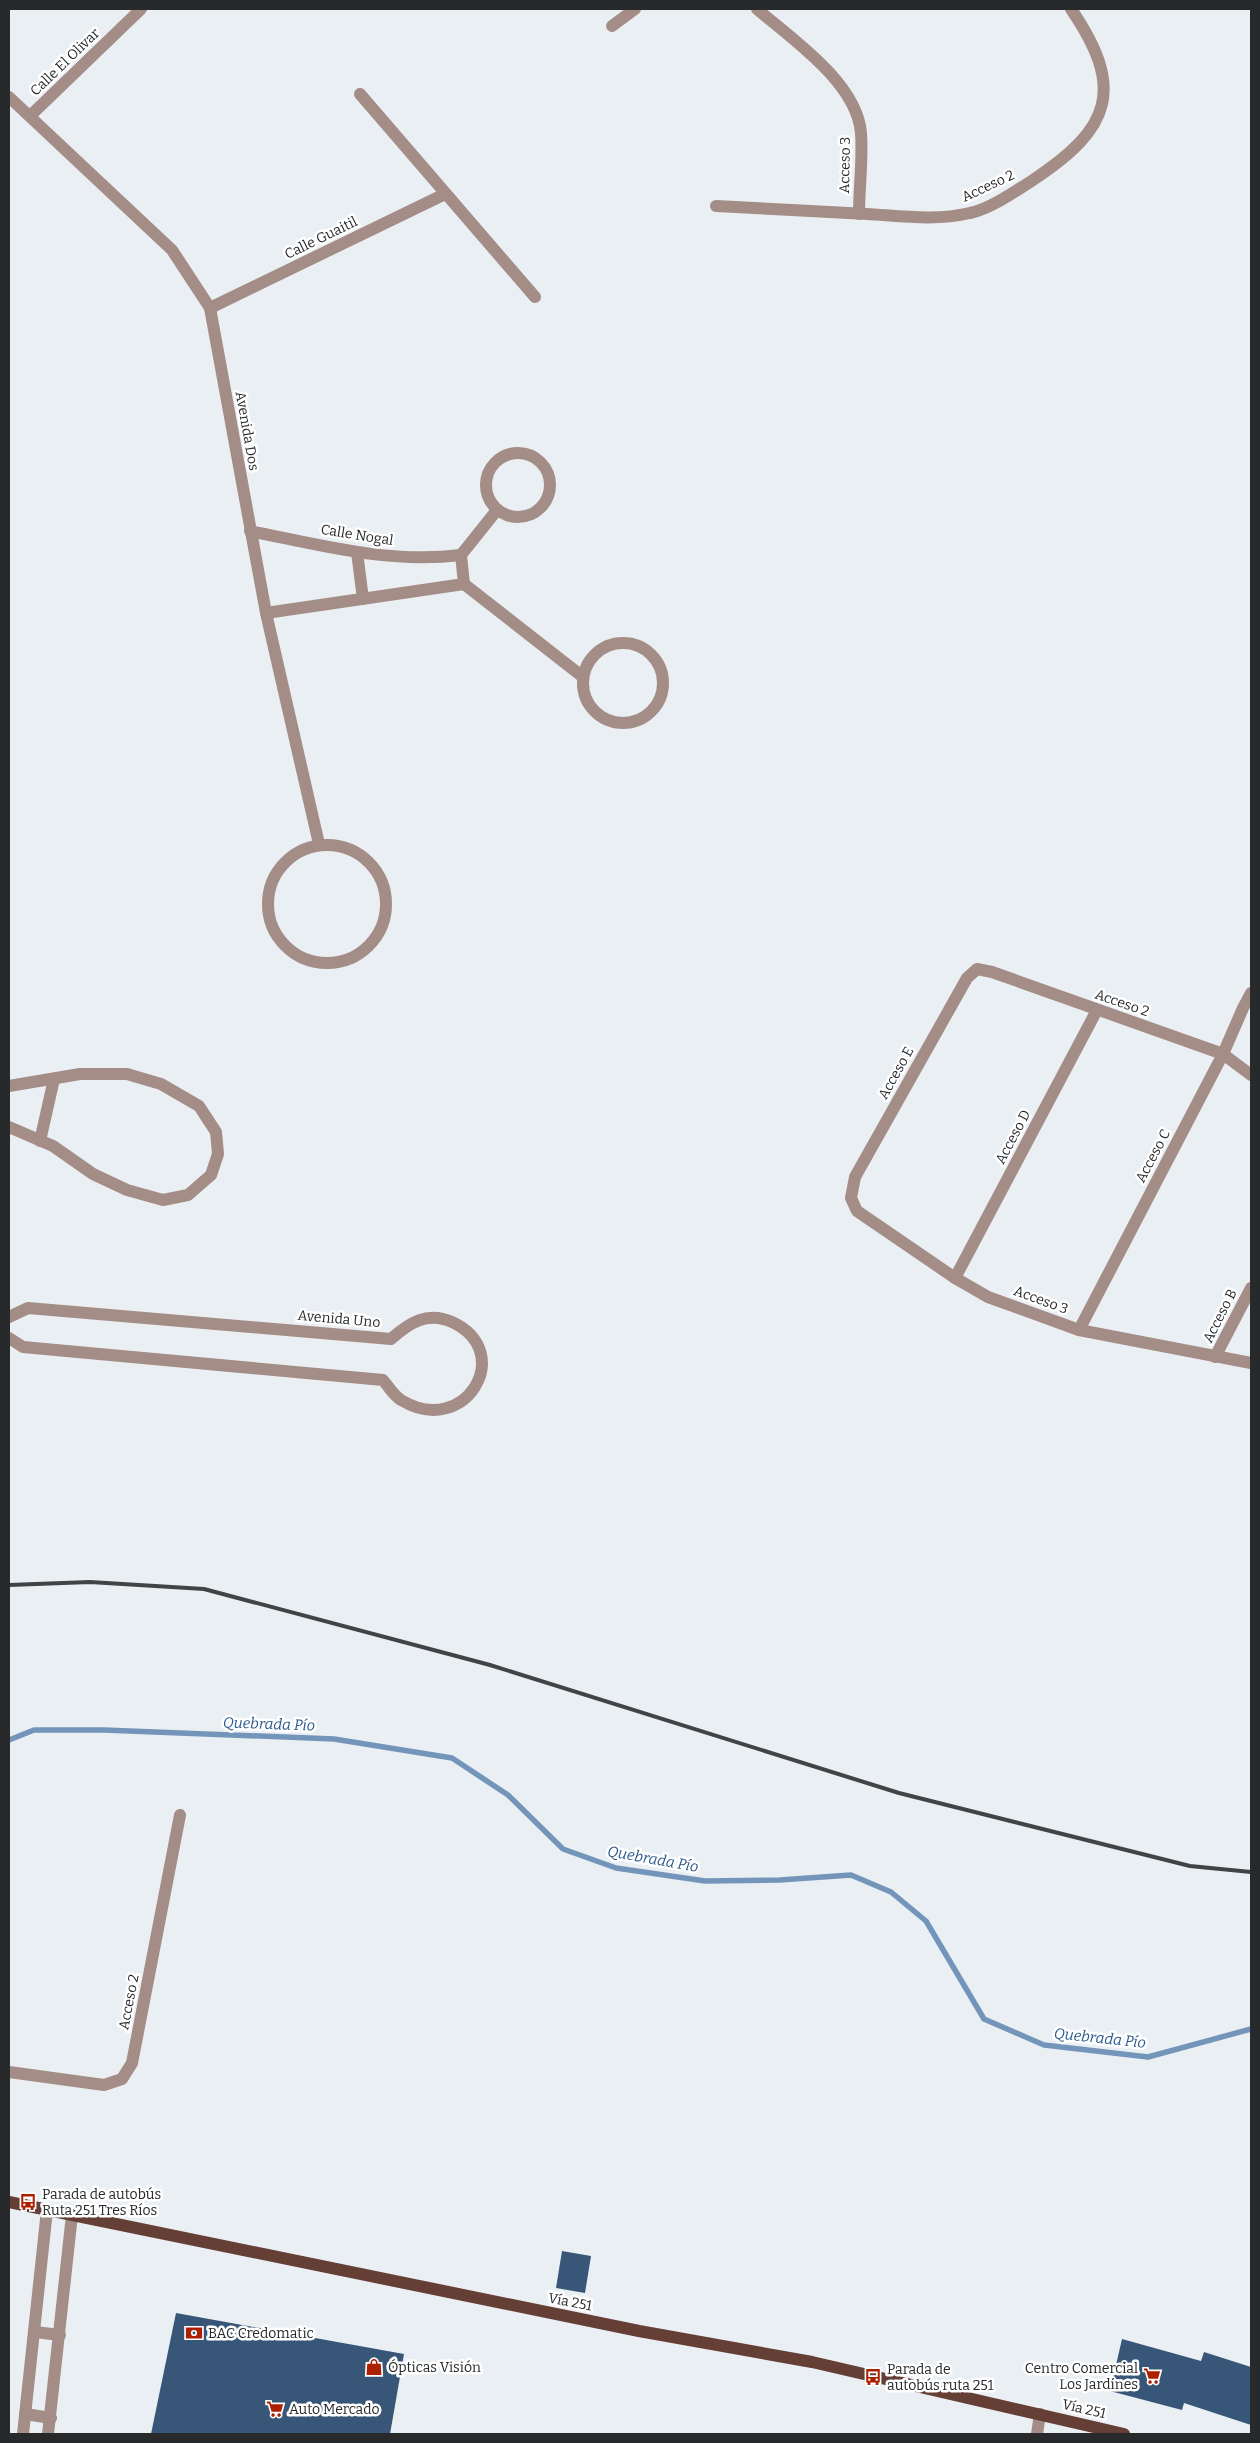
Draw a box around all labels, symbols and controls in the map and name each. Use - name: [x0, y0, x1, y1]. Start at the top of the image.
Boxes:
- street label: Calle El Olivar: [27, 25, 103, 99]
- street label: Acceso 3: [836, 137, 854, 193]
- street label: Acceso 2: [959, 166, 1017, 206]
- street label: Calle Guaitil: [282, 213, 360, 263]
- street label: Avenida Dos: [232, 390, 262, 472]
- street label: Calle Nogal: [320, 521, 394, 549]
- street label: Acceso 2: [1093, 986, 1151, 1020]
- street label: Acceso E: [875, 1044, 917, 1102]
- street label: Acceso D: [992, 1107, 1034, 1167]
- street label: Acceso C: [1132, 1127, 1174, 1185]
- street label: Acceso 3: [1011, 1282, 1071, 1318]
- street label: Acceso B: [1199, 1286, 1241, 1346]
- street label: Avenida Uno: [297, 1307, 381, 1331]
- water label: Quebrada Pío: [223, 1713, 315, 1735]
- water label: Quebrada Pío: [606, 1842, 700, 1876]
- street label: Acceso 2: [115, 1973, 143, 2031]
- water label: Quebrada Pío: [1053, 2024, 1147, 2052]
- place label: Parada de autobús Ruta 251 Tres Ríos: [42, 2186, 161, 2219]
- bus stop icon: Parada de autobús Ruta 251 Tres Ríos: [18, 2192, 38, 2212]
- street label: Vía 251: [547, 2289, 594, 2315]
- bank icon: BAC Credomatic: [184, 2323, 204, 2343]
- place label: BAC Credomatic: [208, 2325, 314, 2342]
- shop icon: Ópticas Visión: [364, 2357, 384, 2377]
- place label: Ópticas Visión: [388, 2358, 481, 2376]
- place label: Centro Comercial Los Jardines: [1025, 2360, 1138, 2393]
- place label: Parada de autobús ruta 251: [887, 2361, 994, 2394]
- supermarket icon: Centro Comercial Los Jardines: [1142, 2366, 1162, 2386]
- bus stop icon: Parada de autobús ruta 251: [863, 2367, 883, 2387]
- street label: Vía 251: [1061, 2396, 1108, 2422]
- supermarket icon: Auto Mercado: [265, 2399, 285, 2419]
- place label: Auto Mercado: [289, 2401, 380, 2418]

